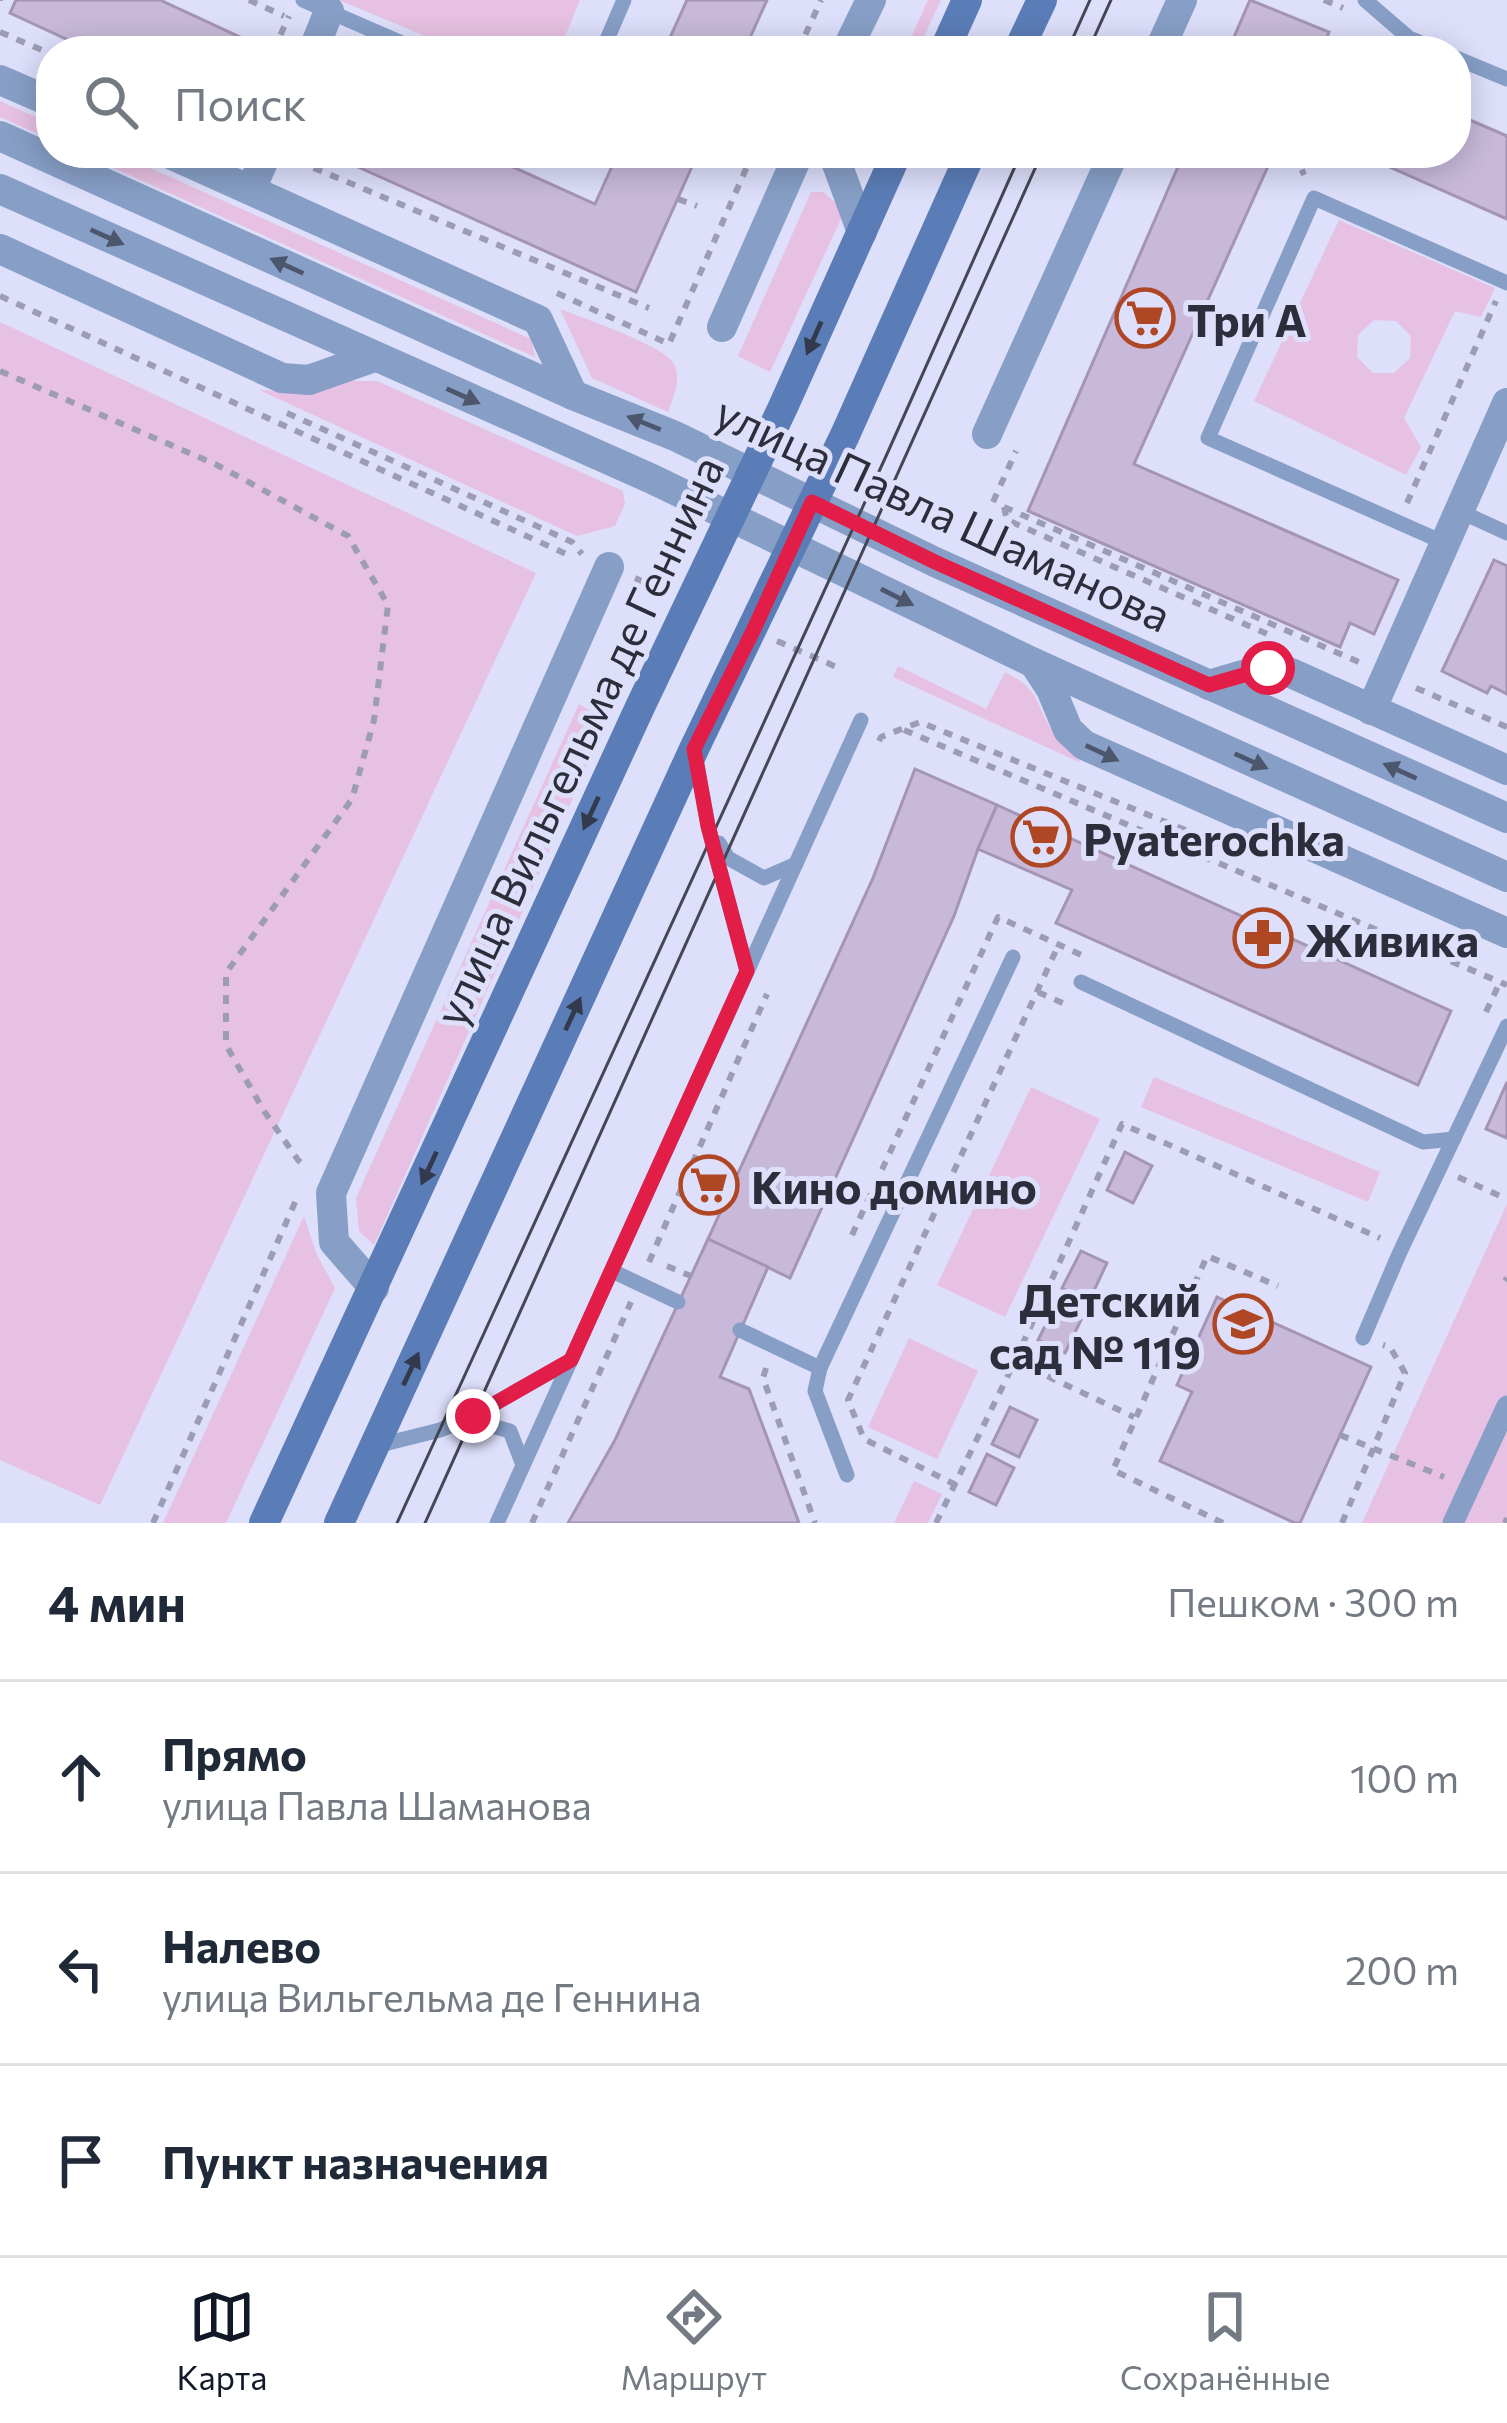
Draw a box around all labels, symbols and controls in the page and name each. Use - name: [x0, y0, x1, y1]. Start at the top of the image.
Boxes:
- search box: [36, 36, 1471, 168]
- icon: search: [78, 69, 144, 135]
- text: Поиск: [174, 75, 307, 130]
- one-way arrow: [90, 227, 125, 247]
- one-way arrow: [269, 255, 304, 275]
- supermarket icon: Три А: [1114, 287, 1176, 349]
- place label: Три А: [1187, 291, 1307, 346]
- one-way arrow: [804, 321, 824, 356]
- street label: улица Павла Шаманова: [708, 382, 1180, 642]
- one-way arrow: [446, 386, 481, 406]
- one-way arrow: [625, 413, 661, 432]
- street label: улица Вильгельма де Геннина: [421, 446, 733, 1034]
- one-way arrow: [880, 587, 915, 607]
- route start: [1241, 641, 1295, 695]
- one-way arrow: [1085, 743, 1120, 763]
- one-way arrow: [1234, 752, 1269, 772]
- one-way arrow: [1382, 760, 1417, 780]
- one-way arrow: [581, 796, 601, 831]
- supermarket icon: Pyaterochka: [1010, 806, 1072, 868]
- place label: Pyaterochka: [1083, 810, 1345, 865]
- pharmacy icon: Живика: [1232, 907, 1294, 969]
- place label: Живика: [1305, 911, 1479, 966]
- one-way arrow: [563, 997, 583, 1032]
- one-way arrow: [419, 1151, 439, 1186]
- supermarket icon: Кино домино: [678, 1154, 740, 1216]
- place label: Кино домино: [751, 1158, 1037, 1213]
- place label: Детский сад № 119: [989, 1271, 1201, 1378]
- school or university icon: Детский сад № 119: [1212, 1293, 1274, 1355]
- one-way arrow: [401, 1351, 421, 1386]
- route end: [446, 1389, 500, 1443]
- text: 4 мин: [48, 1570, 186, 1633]
- text: Пешком · 300 m: [1167, 1577, 1459, 1625]
- text: Прямо: [162, 1725, 307, 1780]
- icon: ahead: [48, 1744, 114, 1810]
- text: 100 m: [1350, 1753, 1459, 1801]
- text: улица Павла Шаманова: [162, 1780, 592, 1828]
- text: Налево: [162, 1917, 321, 1972]
- icon: left: [48, 1936, 114, 2002]
- text: 200 m: [1345, 1945, 1459, 1993]
- text: улица Вильгельма де Геннина: [162, 1972, 701, 2020]
- icon: arrive: [48, 2128, 114, 2194]
- text: Пункт назначения: [162, 2133, 549, 2188]
- tab: Карта: [176, 2284, 267, 2397]
- tab: Маршрут: [620, 2284, 767, 2397]
- tab: Сохранённые: [1120, 2284, 1331, 2397]

